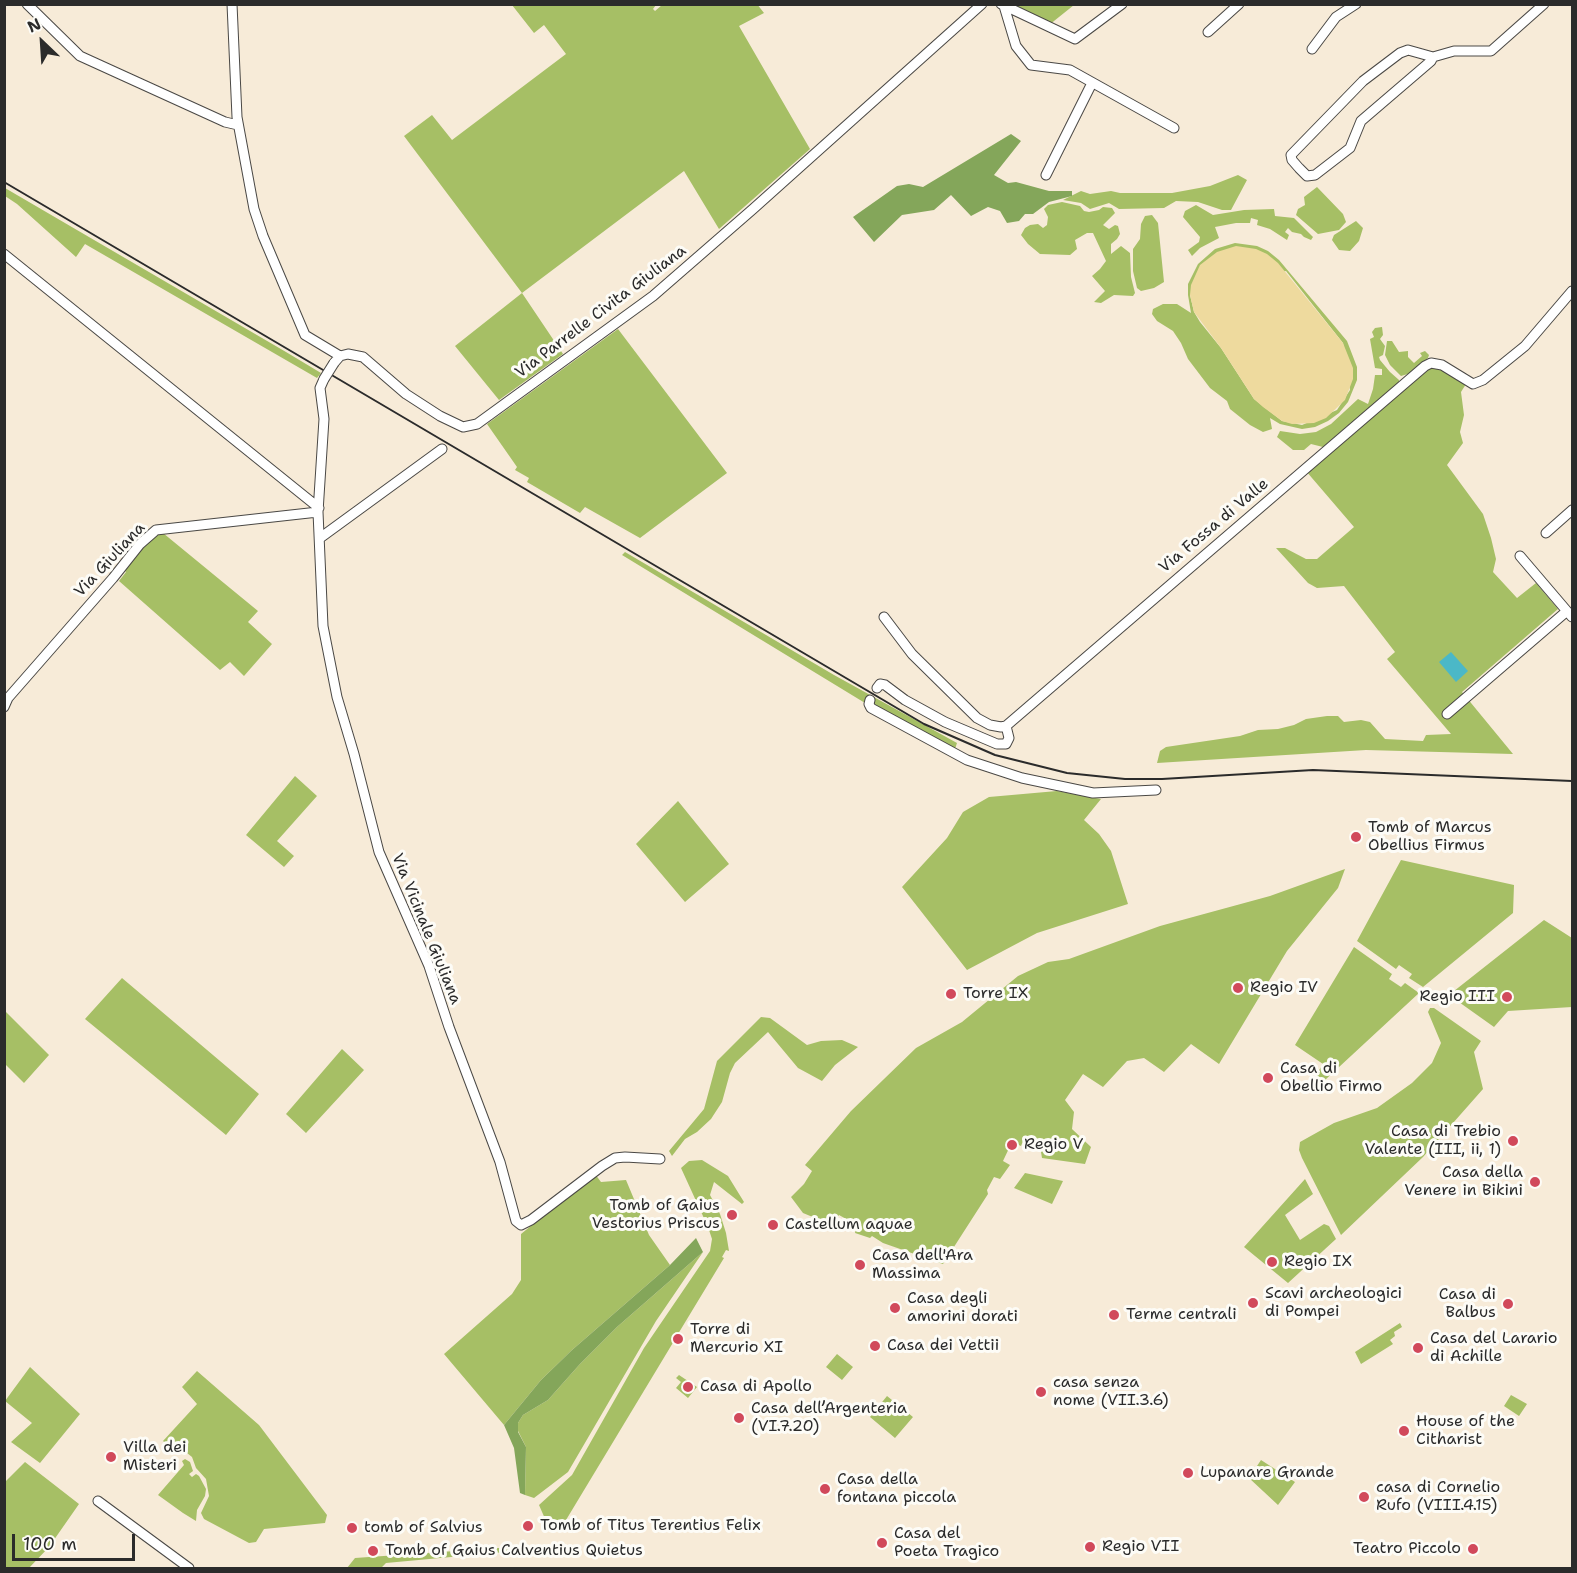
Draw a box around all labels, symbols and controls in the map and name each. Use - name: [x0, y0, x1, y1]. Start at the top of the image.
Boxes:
- north arrow: [12, 12, 72, 72]
- text: N: [24, 13, 44, 37]
- street label: Via Parrelle Civita Giuliana: [512, 241, 690, 383]
- street label: Via Fossa di Valle: [1155, 475, 1273, 577]
- street label: Via Giuliana: [71, 519, 149, 601]
- place label: Tomb of Marcus Obellius Firmus: [1368, 818, 1492, 856]
- marker: Tomb of Marcus Obellius Firmus: [1349, 830, 1363, 844]
- street label: Via Vicinale Giuliana: [387, 851, 465, 1007]
- place label: Regio IV: [1250, 978, 1318, 998]
- marker: Regio IV: [1231, 981, 1245, 995]
- place label: Torre IX: [963, 984, 1028, 1004]
- marker: Torre IX: [944, 987, 958, 1001]
- place label: Regio III: [1420, 987, 1495, 1007]
- marker: Regio III: [1500, 990, 1514, 1004]
- place label: Casa di Obellio Firmo: [1280, 1059, 1382, 1097]
- marker: Casa di Obellio Firmo: [1261, 1071, 1275, 1085]
- place label: Casa di Trebio Valente (III, ii, 1): [1364, 1122, 1501, 1160]
- marker: Casa di Trebio Valente (III, ii, 1): [1506, 1134, 1520, 1148]
- place label: Regio V: [1024, 1135, 1083, 1155]
- marker: Regio V: [1005, 1138, 1019, 1152]
- place label: Casa della Venere in Bikini: [1404, 1163, 1523, 1201]
- marker: Casa della Venere in Bikini: [1528, 1175, 1542, 1189]
- place label: Tomb of Gaius Vestorius Priscus: [592, 1196, 720, 1234]
- marker: Tomb of Gaius Vestorius Priscus: [725, 1208, 739, 1222]
- place label: Castellum aquae: [785, 1215, 913, 1235]
- marker: Castellum aquae: [766, 1218, 780, 1232]
- place label: Casa dell'Ara Massima: [872, 1246, 973, 1284]
- place label: Regio IX: [1284, 1252, 1352, 1272]
- marker: Regio IX: [1265, 1255, 1279, 1269]
- marker: Casa dell'Ara Massima: [853, 1258, 867, 1272]
- place label: Scavi archeologici di Pompei: [1265, 1284, 1402, 1322]
- place label: Casa di Balbus: [1439, 1285, 1496, 1323]
- place label: Casa degli amorini dorati: [907, 1289, 1018, 1327]
- marker: Scavi archeologici di Pompei: [1246, 1296, 1260, 1310]
- marker: Casa di Balbus: [1501, 1297, 1515, 1311]
- marker: Casa degli amorini dorati: [888, 1301, 902, 1315]
- place label: Terme centrali: [1126, 1305, 1237, 1325]
- marker: Terme centrali: [1107, 1308, 1121, 1322]
- place label: Torre di Mercurio XI: [690, 1320, 783, 1358]
- place label: Casa del Larario di Achille: [1430, 1329, 1557, 1367]
- marker: Torre di Mercurio XI: [671, 1332, 685, 1346]
- place label: Casa dei Vettii: [887, 1336, 999, 1356]
- marker: Casa dei Vettii: [868, 1339, 882, 1353]
- marker: Casa del Larario di Achille: [1411, 1341, 1425, 1355]
- place label: casa senza nome (VII.3.6): [1053, 1373, 1169, 1411]
- place label: Casa di Apollo: [700, 1377, 812, 1397]
- marker: Casa di Apollo: [681, 1380, 695, 1394]
- marker: casa senza nome (VII.3.6): [1034, 1385, 1048, 1399]
- place label: Casa dell’Argenteria (VI.7.20): [751, 1399, 907, 1437]
- marker: Casa dell’Argenteria (VI.7.20): [732, 1411, 746, 1425]
- place label: House of the Citharist: [1416, 1412, 1515, 1450]
- marker: House of the Citharist: [1397, 1424, 1411, 1438]
- place label: Villa dei Misteri: [123, 1438, 187, 1476]
- marker: Villa dei Misteri: [104, 1450, 118, 1464]
- place label: Lupanare Grande: [1200, 1463, 1334, 1483]
- marker: Lupanare Grande: [1181, 1466, 1195, 1480]
- place label: Casa della fontana piccola: [837, 1470, 956, 1508]
- place label: casa di Cornelio Rufo (VIII.4.15): [1376, 1478, 1500, 1516]
- marker: Casa della fontana piccola: [818, 1482, 832, 1496]
- marker: casa di Cornelio Rufo (VIII.4.15): [1357, 1490, 1371, 1504]
- place label: Tomb of Titus Terentius Felix: [540, 1516, 760, 1536]
- place label: tomb of Salvius: [364, 1518, 483, 1538]
- marker: Tomb of Titus Terentius Felix: [521, 1519, 535, 1533]
- marker: tomb of Salvius: [345, 1521, 359, 1535]
- scale bar: [15, 1522, 138, 1560]
- place label: Casa del Poeta Tragico: [894, 1524, 999, 1562]
- text: 100 m: [23, 1532, 77, 1556]
- marker: Casa del Poeta Tragico: [875, 1536, 889, 1550]
- place label: Regio VII: [1102, 1537, 1179, 1557]
- place label: Teatro Piccolo: [1353, 1539, 1461, 1559]
- marker: Regio VII: [1083, 1540, 1097, 1554]
- place label: Tomb of Gaius Calventius Quietus: [385, 1541, 643, 1561]
- marker: Teatro Piccolo: [1466, 1542, 1480, 1556]
- marker: Tomb of Gaius Calventius Quietus: [366, 1544, 380, 1558]

